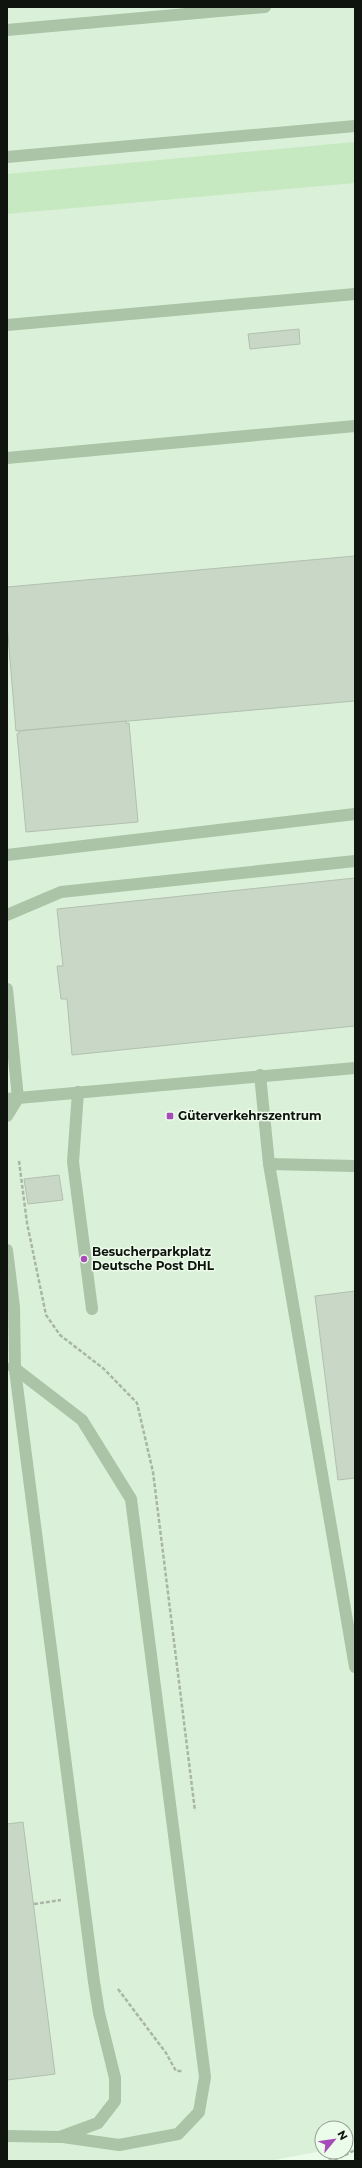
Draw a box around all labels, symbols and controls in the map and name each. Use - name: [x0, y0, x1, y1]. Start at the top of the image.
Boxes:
- place label: Güterverkehrszentrum: [178, 1108, 322, 1123]
- marker: Güterverkehrszentrum: [165, 1111, 175, 1121]
- place label: Besucherparkplatz Deutsche Post DHL: [92, 1244, 215, 1273]
- marker: Besucherparkplatz Deutsche Post DHL: [79, 1254, 89, 1264]
- north arrow: [314, 2120, 354, 2160]
- text: N: [334, 2128, 351, 2142]

